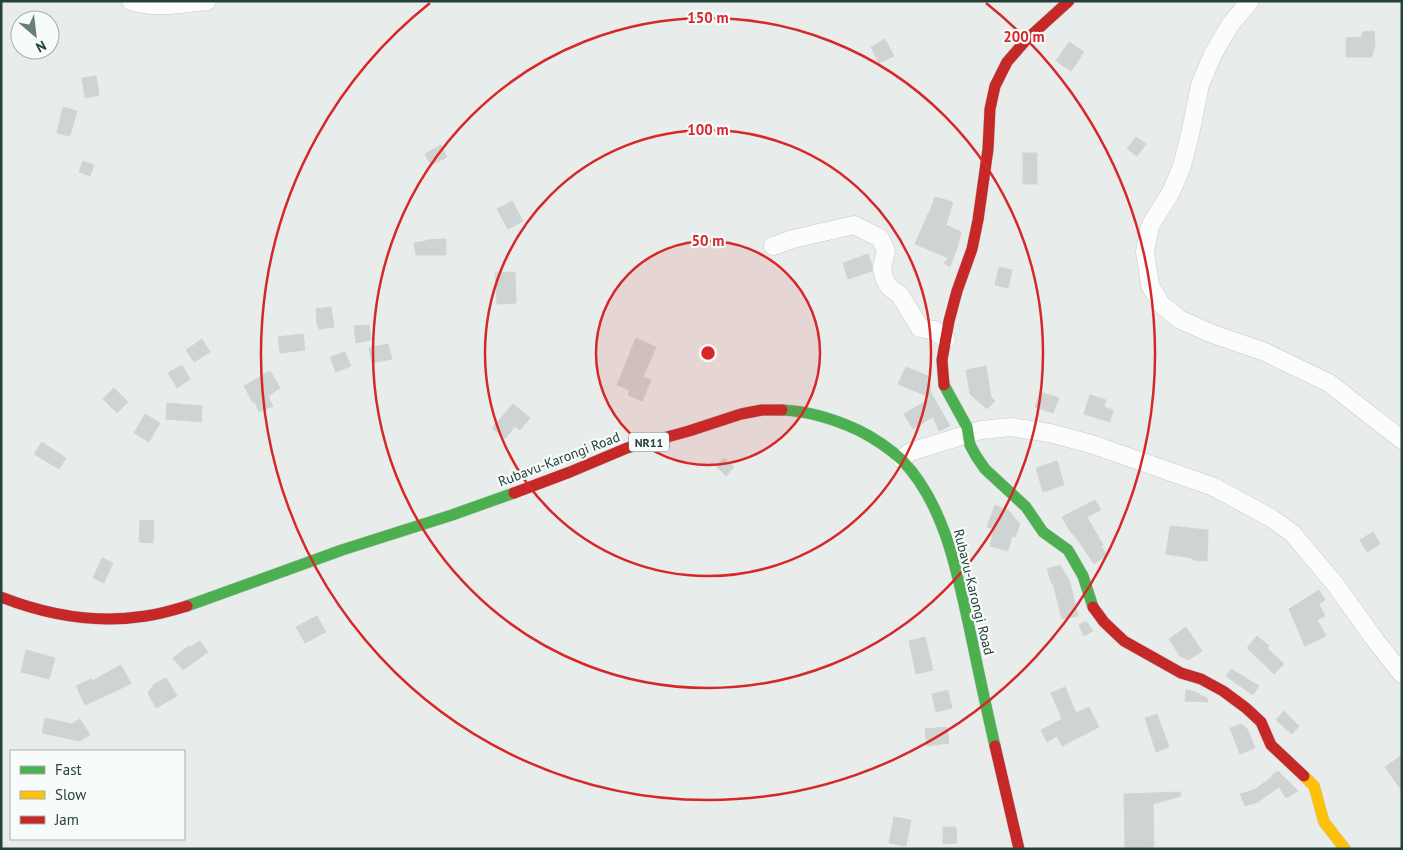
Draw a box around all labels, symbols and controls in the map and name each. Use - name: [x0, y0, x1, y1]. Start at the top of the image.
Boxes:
- text: 150 m: [687, 8, 729, 27]
- north arrow: [10, 10, 60, 60]
- text: 200 m: [1003, 27, 1045, 46]
- text: N: [33, 36, 49, 57]
- text: 100 m: [687, 120, 729, 139]
- text: 50 m: [692, 231, 724, 250]
- centre of rings: [699, 344, 717, 362]
- street label: Rubavu-Karongi Road: [495, 427, 623, 491]
- road number: NR11: [629, 432, 669, 452]
- street label: Rubavu-Karongi Road: [950, 527, 998, 657]
- legend: [10, 750, 185, 840]
- text: Fast: [55, 760, 82, 779]
- text: Slow: [55, 785, 86, 804]
- text: Jam: [54, 810, 79, 829]

